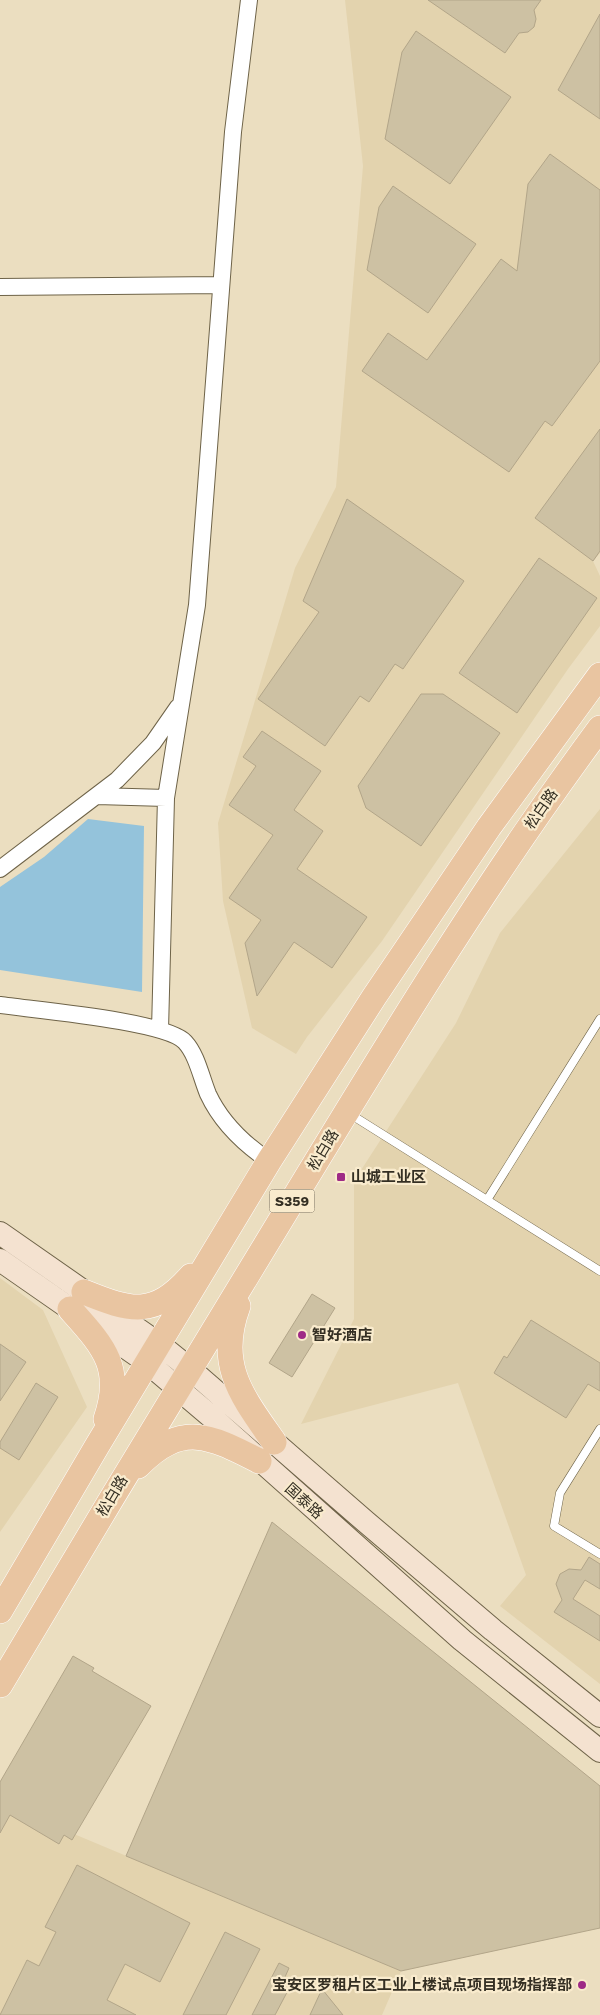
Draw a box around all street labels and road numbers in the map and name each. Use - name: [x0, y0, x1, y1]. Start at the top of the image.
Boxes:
- street label: 松白路: [521, 785, 561, 833]
- street label: 松白路: [304, 1126, 342, 1174]
- road number: S359: [270, 1190, 314, 1212]
- street label: 松白路: [93, 1472, 131, 1520]
- street label: 国泰路: [281, 1479, 327, 1523]

